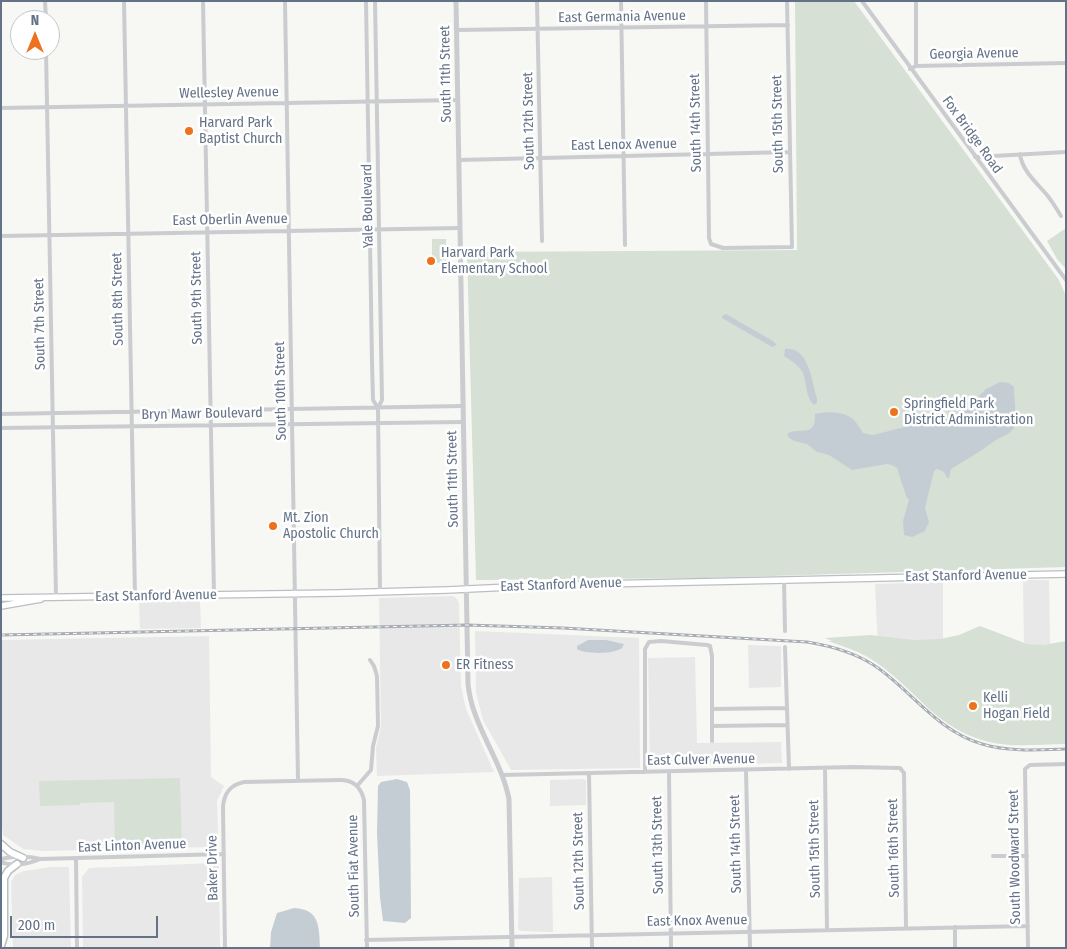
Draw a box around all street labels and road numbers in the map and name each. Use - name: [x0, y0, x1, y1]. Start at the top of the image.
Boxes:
- street label: East Germania Avenue: [558, 7, 686, 27]
- street label: South 11th Street: [437, 25, 455, 123]
- street label: Georgia Avenue: [929, 45, 1019, 63]
- street label: South 12th Street: [520, 72, 538, 170]
- street label: South 14th Street: [687, 73, 705, 173]
- street label: South 15th Street: [769, 75, 787, 173]
- street label: Wellesley Avenue: [179, 84, 279, 102]
- street label: Fox Bridge Road: [938, 93, 1006, 177]
- street label: East Lenox Avenue: [571, 136, 677, 154]
- street label: Yale Boulevard: [359, 164, 377, 248]
- street label: East Oberlin Avenue: [172, 211, 288, 229]
- street label: South 9th Street: [188, 251, 206, 345]
- street label: South 8th Street: [109, 252, 127, 346]
- street label: South 7th Street: [31, 278, 49, 370]
- street label: South 10th Street: [272, 341, 290, 441]
- street label: Bryn Mawr Boulevard: [141, 405, 263, 423]
- street label: South 11th Street: [444, 430, 462, 528]
- street label: East Stanford Avenue: [905, 567, 1027, 585]
- street label: East Stanford Avenue: [500, 574, 622, 596]
- street label: East Stanford Avenue: [95, 587, 217, 605]
- street label: East Culver Avenue: [647, 751, 755, 769]
- street label: South Woodward Street: [1005, 789, 1025, 925]
- street label: South 14th Street: [727, 794, 745, 894]
- street label: South 13th Street: [649, 796, 667, 894]
- street label: South 16th Street: [885, 798, 903, 898]
- street label: South 15th Street: [806, 800, 824, 898]
- street label: South 12th Street: [570, 812, 588, 910]
- street label: South Fiat Avenue: [345, 814, 363, 918]
- street label: Baker Drive: [204, 835, 222, 901]
- street label: East Linton Avenue: [77, 836, 187, 856]
- street label: East Knox Avenue: [647, 912, 747, 930]

